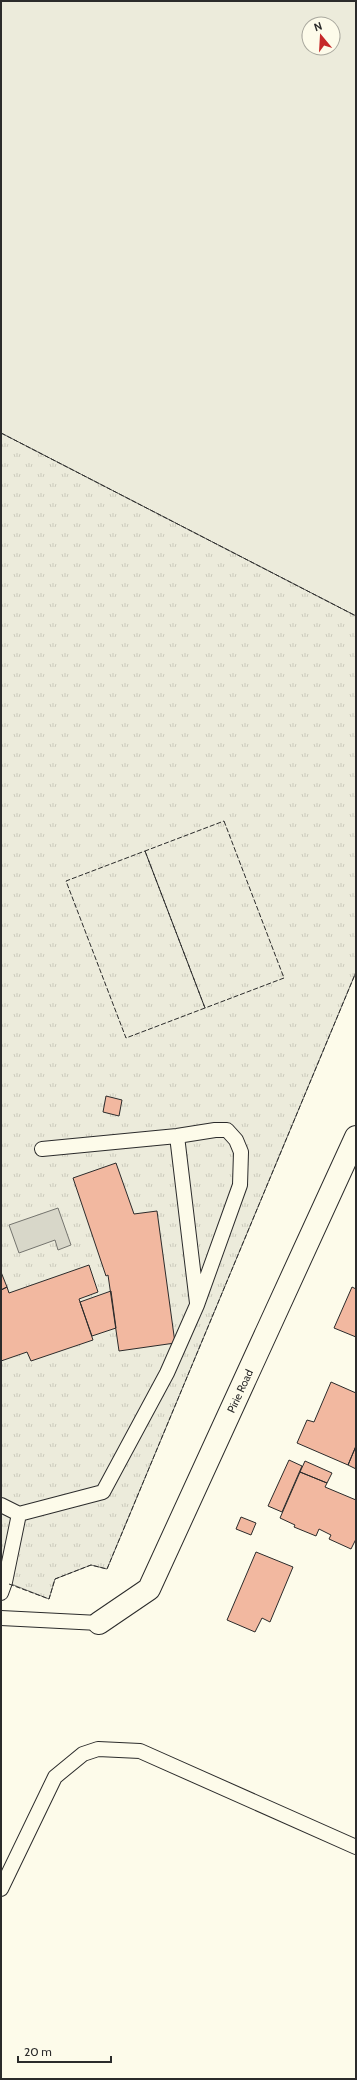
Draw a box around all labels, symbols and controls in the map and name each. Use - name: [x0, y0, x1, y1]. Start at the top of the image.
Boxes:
- north arrow: [301, 16, 341, 56]
- text: N: [312, 19, 324, 34]
- street label: Pirie Road: [224, 1367, 256, 1415]
- scale bar: [18, 2038, 111, 2064]
- text: 20 m: [24, 2044, 52, 2059]

